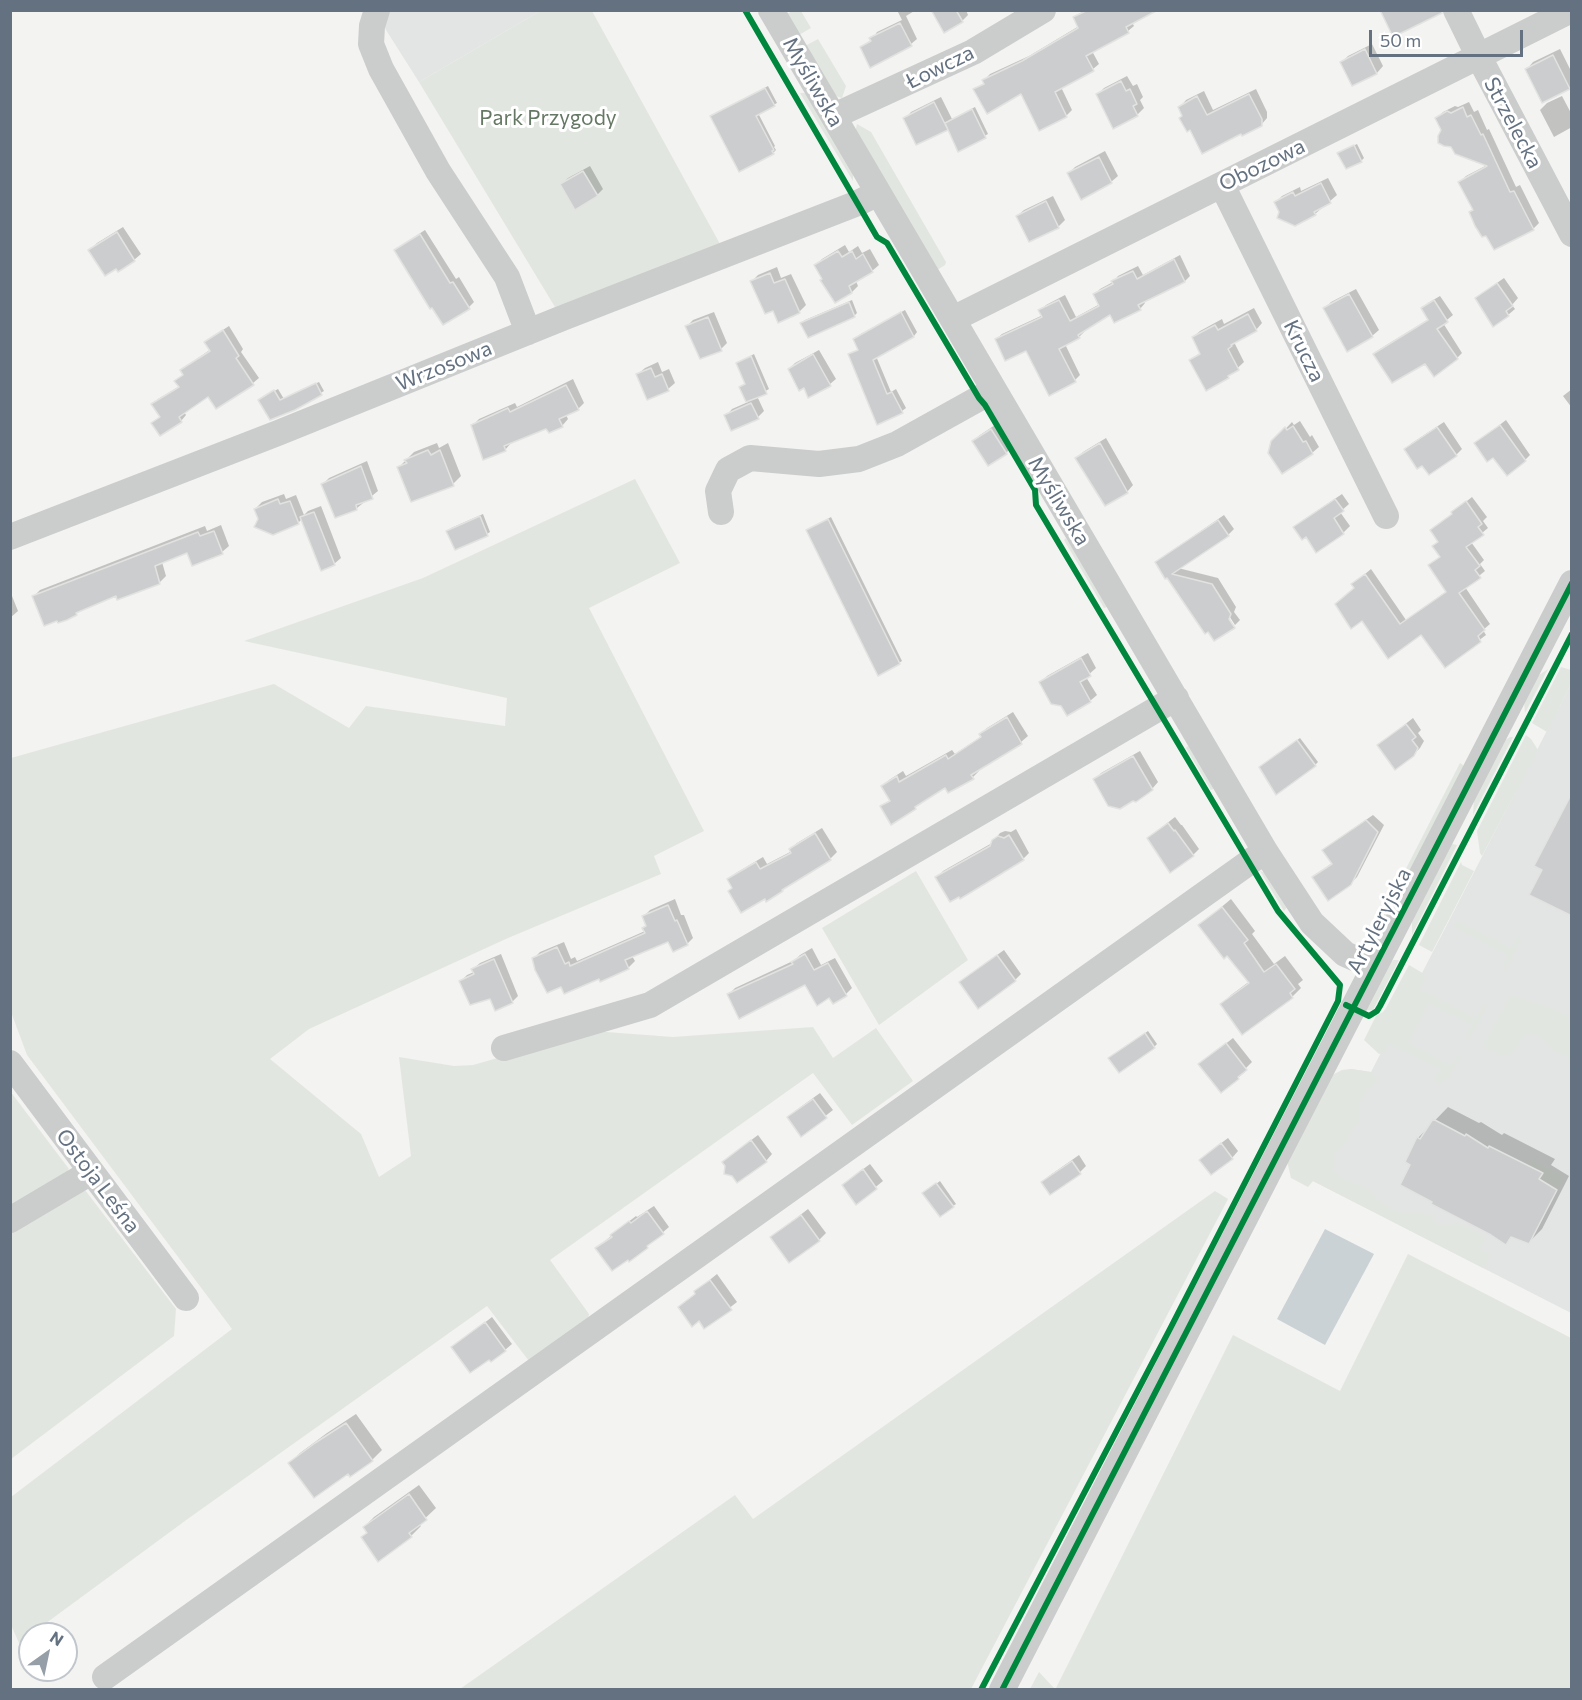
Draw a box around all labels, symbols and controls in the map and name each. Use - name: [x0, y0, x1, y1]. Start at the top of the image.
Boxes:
- scale bar: [1372, 18, 1526, 56]
- text: 50 m: [1380, 29, 1421, 51]
- street label: Myśliwska: [777, 33, 849, 131]
- street label: Łowcza: [902, 40, 978, 94]
- street label: Strzelecka: [1478, 73, 1548, 173]
- park label: Park Przygody: [479, 105, 617, 131]
- street label: Obozowa: [1215, 133, 1309, 197]
- street label: Krucza: [1278, 316, 1330, 386]
- street label: Wrzosowa: [393, 335, 495, 397]
- street label: Myśliwska: [1023, 452, 1095, 550]
- street label: Artyleryjska: [1342, 864, 1416, 978]
- street label: Ostoja Leśna: [51, 1124, 145, 1238]
- north arrow: [18, 1622, 78, 1682]
- text: N: [47, 1627, 67, 1649]

